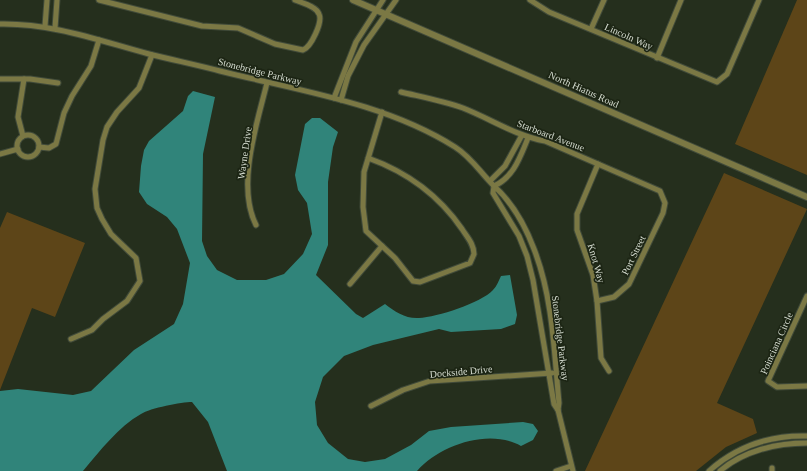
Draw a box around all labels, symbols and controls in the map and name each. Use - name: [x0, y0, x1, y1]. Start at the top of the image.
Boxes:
- street label: Lincoln Way: [603, 21, 655, 52]
- street label: Stonebridge Parkway: [217, 56, 303, 87]
- street label: North Hiatus Road: [547, 69, 621, 110]
- street label: Starboard Avenue: [516, 118, 587, 154]
- street label: Wayne Drive: [235, 126, 254, 180]
- street label: Port Street: [619, 234, 648, 277]
- street label: Knot Way: [586, 242, 607, 284]
- street label: Stonebridge Parkway: [550, 295, 571, 381]
- street label: Poinciana Circle: [758, 310, 795, 376]
- street label: Dockside Drive: [429, 363, 493, 380]

